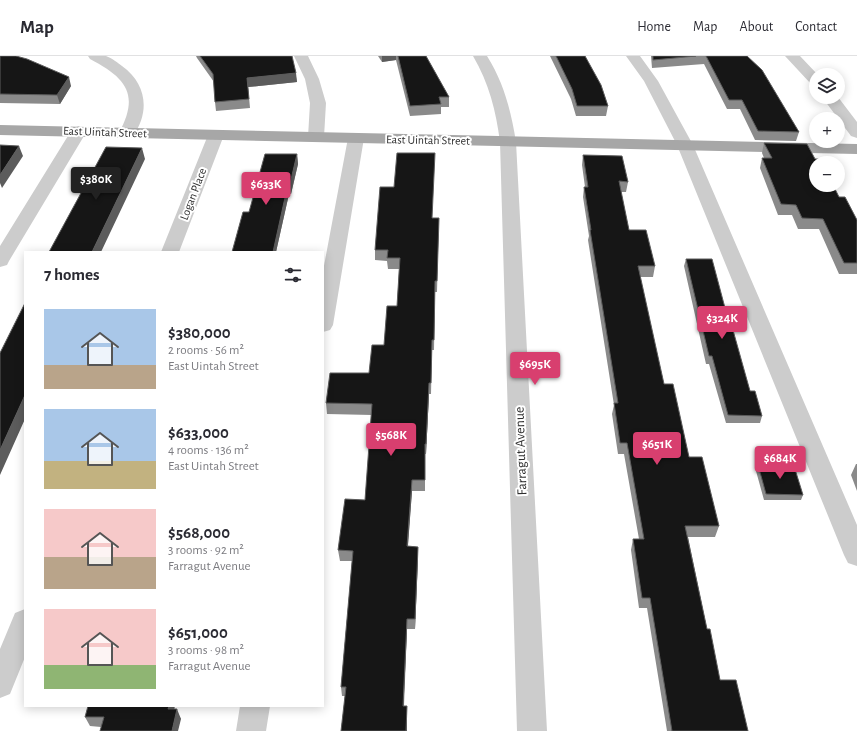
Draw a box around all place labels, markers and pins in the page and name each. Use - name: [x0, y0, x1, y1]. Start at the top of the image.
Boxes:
- pin: $380K: [68, 167, 124, 201]
- pin: $633K: [238, 172, 294, 206]
- pin: $324K: [694, 306, 750, 340]
- pin: $695K: [507, 352, 563, 386]
- pin: $568K: [363, 423, 419, 457]
- pin: $651K: [629, 432, 685, 466]
- pin: $684K: [752, 446, 808, 480]

